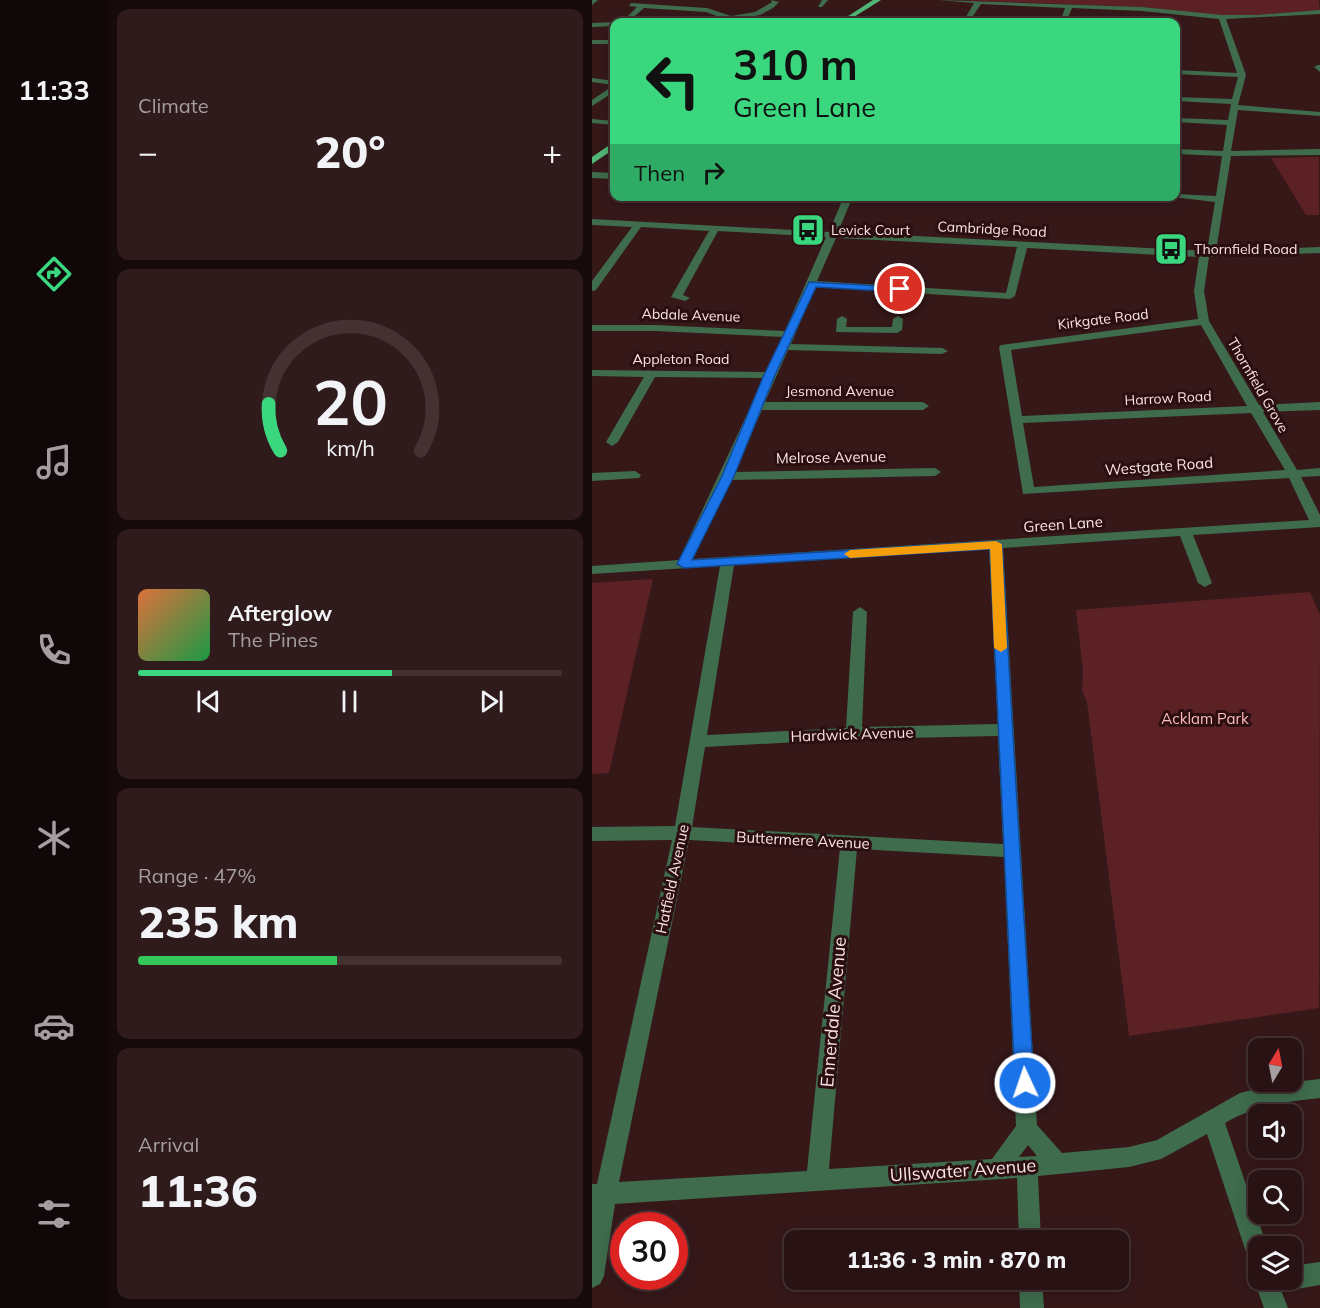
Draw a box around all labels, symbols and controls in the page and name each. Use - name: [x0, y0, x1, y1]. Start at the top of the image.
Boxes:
- text: 310 m: [733, 38, 858, 91]
- icon: left: [634, 42, 712, 120]
- text: 11:33: [18, 73, 90, 107]
- text: Green Lane: [733, 90, 876, 124]
- text: Climate: [138, 93, 209, 118]
- text: 20°: [314, 123, 386, 179]
- text: −: [138, 131, 158, 172]
- text: +: [542, 131, 562, 172]
- icon: right: [697, 156, 730, 189]
- text: Then: [634, 159, 685, 187]
- bus stop icon: Levick Court: [790, 212, 826, 248]
- street label: Cambridge Road: [937, 217, 1047, 241]
- place label: Levick Court: [831, 221, 910, 239]
- bus stop icon: Thornfield Road: [1153, 231, 1189, 267]
- place label: Thornfield Road: [1194, 240, 1297, 258]
- icon: directions: [33, 253, 75, 295]
- pin: [874, 263, 925, 314]
- icon: arrive: [883, 272, 916, 305]
- street label: Abdale Avenue: [641, 304, 741, 326]
- street label: Kirkgate Road: [1056, 304, 1150, 334]
- street label: Thornfield Grove: [1223, 334, 1293, 436]
- street label: Appleton Road: [632, 350, 730, 368]
- text: 20: [313, 362, 387, 441]
- street label: Jesmond Avenue: [786, 382, 894, 400]
- street label: Harrow Road: [1124, 387, 1212, 409]
- text: km/h: [326, 435, 374, 462]
- icon: music: [33, 441, 75, 483]
- street label: Melrose Avenue: [776, 447, 886, 467]
- street label: Westgate Road: [1104, 453, 1214, 479]
- street label: Green Lane: [1023, 512, 1103, 536]
- text: Afterglow: [228, 599, 332, 627]
- text: The Pines: [228, 627, 318, 652]
- icon: phone: [33, 629, 75, 671]
- icon: previous: [192, 685, 225, 718]
- icon: pause: [333, 685, 366, 718]
- icon: next: [475, 685, 508, 718]
- park label: Acklam Park: [1161, 709, 1249, 728]
- street label: Hardwick Avenue: [790, 722, 914, 746]
- icon: climate: [33, 817, 75, 859]
- street label: Hatfield Avenue: [651, 823, 693, 935]
- street label: Buttermere Avenue: [736, 827, 870, 853]
- text: Range · 47%: [138, 863, 256, 888]
- text: 235 km: [138, 893, 299, 949]
- street label: Ennerdale Avenue: [815, 936, 851, 1088]
- icon: car: [33, 1005, 75, 1047]
- north arrow: [1248, 1038, 1302, 1092]
- map controls: [1248, 1038, 1302, 1290]
- position arrow: [993, 1051, 1057, 1115]
- button: sound: [1248, 1104, 1302, 1158]
- text: Arrival: [138, 1132, 199, 1157]
- street label: Ullswater Avenue: [889, 1153, 1037, 1187]
- text: 11:36: [138, 1162, 258, 1218]
- button: search: [1248, 1170, 1302, 1224]
- icon: filters: [33, 1193, 75, 1235]
- speed limit sign: 30: [610, 1212, 688, 1290]
- button: layers: [1248, 1236, 1302, 1290]
- text: 11:36 · 3 min · 870 m: [847, 1246, 1066, 1274]

